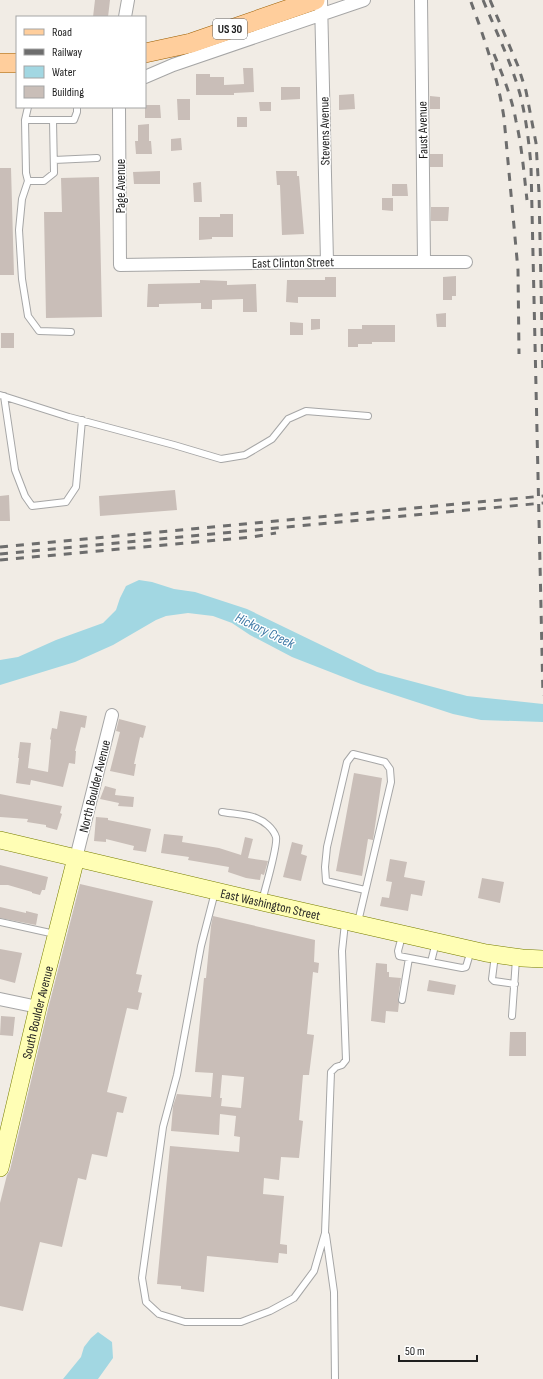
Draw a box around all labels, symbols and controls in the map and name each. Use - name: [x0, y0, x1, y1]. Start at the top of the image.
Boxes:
- legend: [16, 16, 146, 108]
- road number: US 30: [213, 19, 247, 39]
- text: Road: [52, 25, 72, 40]
- text: Railway: [52, 45, 83, 60]
- text: Water: [52, 65, 76, 80]
- text: Building: [52, 85, 84, 100]
- street label: Stevens Avenue: [316, 96, 334, 166]
- street label: Faust Avenue: [414, 101, 432, 159]
- street label: Page Avenue: [113, 159, 129, 213]
- street label: East Clinton Street: [252, 254, 334, 272]
- water label: Hickory Creek: [232, 609, 298, 652]
- street label: North Boulder Avenue: [76, 738, 114, 834]
- street label: East Washington Street: [219, 885, 322, 924]
- street label: South Boulder Avenue: [19, 964, 57, 1061]
- scale bar: [399, 1337, 477, 1363]
- text: 50 m: [405, 1344, 425, 1359]

